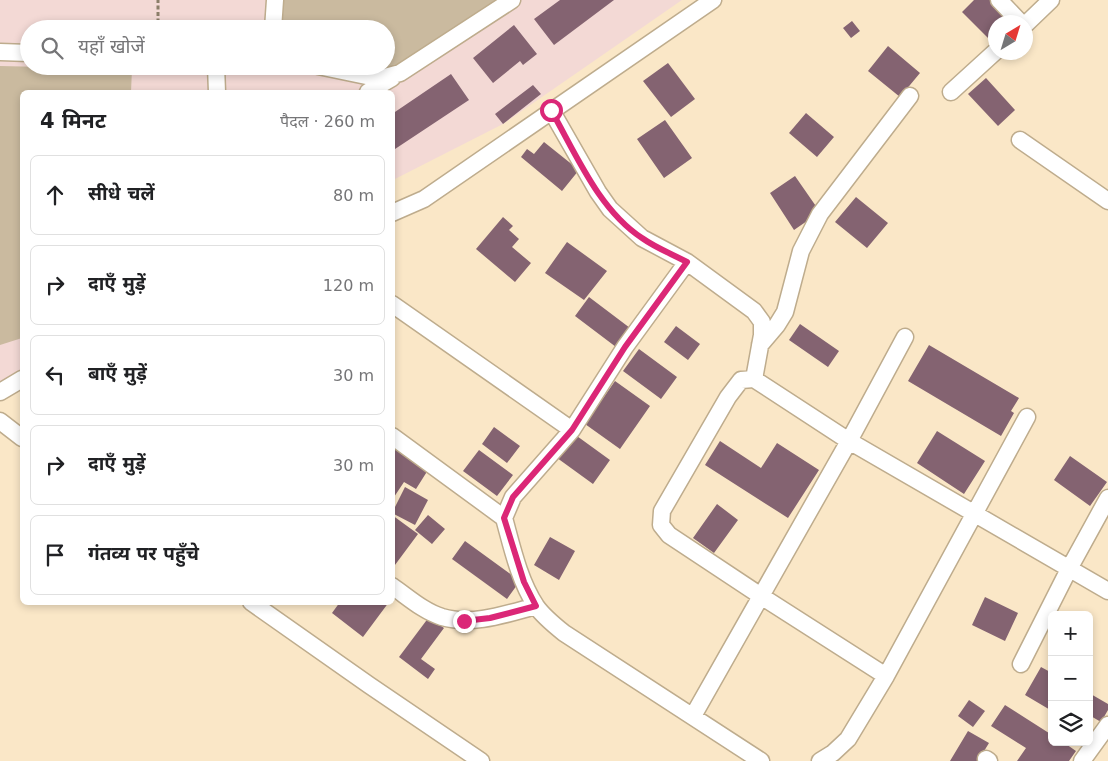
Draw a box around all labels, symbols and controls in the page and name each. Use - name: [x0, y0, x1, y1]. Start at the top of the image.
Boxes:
- north arrow: [988, 15, 1033, 60]
- search box: [20, 20, 395, 75]
- icon: search: [38, 34, 66, 62]
- text: यहाँ खोजें: [78, 35, 145, 57]
- route start: [540, 99, 563, 122]
- text: 4 मिनट: [40, 109, 106, 133]
- text: पैदल · 260 m: [280, 112, 375, 131]
- icon: ahead: [41, 181, 69, 209]
- text: सीधे चलें: [88, 182, 155, 204]
- text: 80 m: [333, 186, 374, 205]
- icon: right: [41, 271, 69, 299]
- text: दाएँ मुड़ें: [88, 272, 146, 294]
- text: 120 m: [323, 276, 374, 295]
- icon: left: [41, 361, 69, 389]
- text: बाएँ मुड़ें: [88, 362, 147, 384]
- text: 30 m: [333, 366, 374, 385]
- icon: right: [41, 451, 69, 479]
- text: दाएँ मुड़ें: [88, 452, 146, 474]
- text: 30 m: [333, 456, 374, 475]
- icon: arrive: [41, 541, 69, 569]
- text: गंतव्य पर पहुँचे: [88, 542, 199, 564]
- route end: [453, 610, 476, 633]
- map controls: [1048, 611, 1093, 746]
- button: +: [1048, 611, 1093, 656]
- button: −: [1048, 656, 1093, 701]
- button: layers: [1048, 701, 1093, 746]

